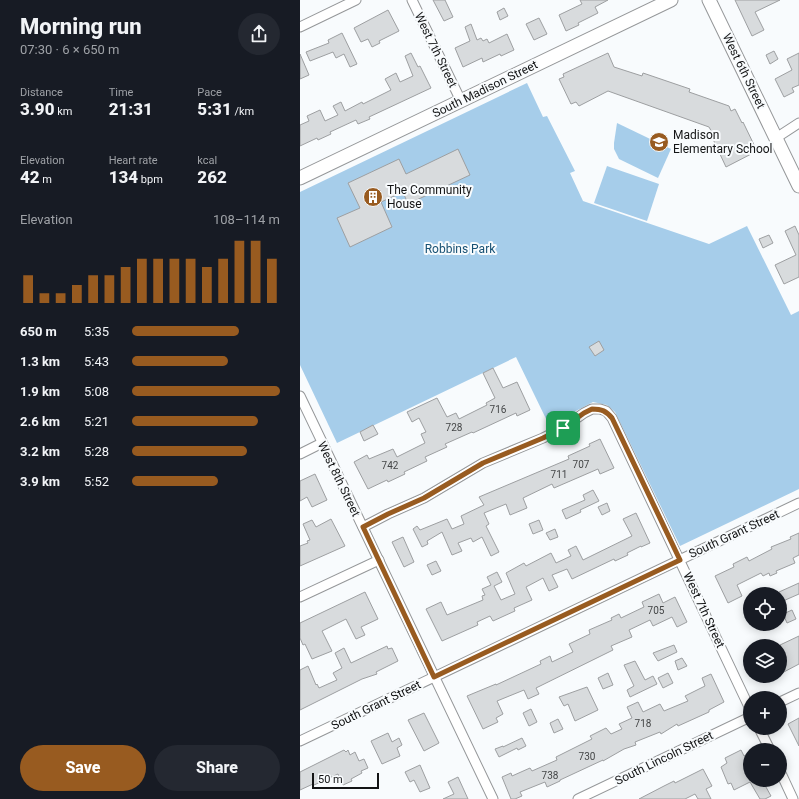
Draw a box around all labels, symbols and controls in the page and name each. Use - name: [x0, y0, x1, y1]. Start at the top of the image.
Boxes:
- street label: West 7th Street: [412, 10, 460, 90]
- button: share: [238, 13, 280, 55]
- text: Morning run: [20, 14, 142, 39]
- street label: West 6th Street: [720, 31, 768, 111]
- text: 07:30 · 6 × 650 m: [20, 42, 119, 57]
- street label: South Madison Street: [430, 57, 540, 121]
- text: Distance: [20, 86, 63, 99]
- text: Time: [109, 86, 133, 99]
- text: Pace: [197, 86, 222, 99]
- text: 3.90: [20, 99, 54, 119]
- text: 21:31: [109, 99, 153, 119]
- text: 5:31: [197, 99, 232, 119]
- text: km: [54, 105, 72, 118]
- text: /km: [232, 105, 254, 118]
- place label: Madison Elementary School: [673, 128, 773, 156]
- school or university icon: Madison Elementary School: [648, 131, 670, 153]
- text: Elevation: [20, 154, 65, 167]
- text: Heart rate: [109, 154, 158, 167]
- text: kcal: [197, 154, 217, 167]
- text: 42: [20, 167, 40, 187]
- text: 134: [109, 167, 138, 187]
- text: 262: [197, 167, 227, 187]
- text: m: [40, 173, 52, 186]
- text: bpm: [138, 173, 163, 186]
- place label: The Community House: [387, 183, 472, 211]
- building icon: The Community House: [362, 186, 384, 208]
- text: Elevation: [20, 212, 73, 227]
- text: 108–114 m: [213, 212, 280, 227]
- park label: Robbins Park: [425, 242, 496, 256]
- text: 650 m: [20, 324, 57, 339]
- text: 5:35: [84, 324, 109, 339]
- text: 1.3 km: [20, 354, 60, 369]
- text: 5:43: [84, 354, 109, 369]
- text: 1.9 km: [20, 384, 60, 399]
- text: 5:08: [84, 384, 109, 399]
- house number: 716: [490, 404, 507, 415]
- pin: [546, 411, 580, 445]
- text: 2.6 km: [20, 414, 60, 429]
- text: 5:21: [84, 414, 109, 429]
- icon: arrive: [552, 417, 574, 439]
- house number: 728: [446, 422, 463, 433]
- street label: West 8th Street: [315, 439, 363, 519]
- text: 3.2 km: [20, 444, 60, 459]
- text: 5:28: [84, 444, 109, 459]
- house number: 707: [573, 459, 590, 470]
- house number: 742: [382, 460, 399, 471]
- house number: 711: [551, 469, 567, 480]
- text: 3.9 km: [20, 474, 60, 489]
- text: 5:52: [84, 474, 109, 489]
- street label: South Grant Street: [687, 507, 781, 561]
- street label: West 7th Street: [680, 570, 728, 650]
- map controls: [743, 587, 787, 787]
- button: locate: [743, 587, 787, 631]
- house number: 705: [648, 605, 665, 616]
- button: layers: [743, 639, 787, 683]
- street label: South Grant Street: [329, 677, 423, 733]
- button: +: [743, 691, 787, 735]
- house number: 718: [635, 718, 652, 729]
- street label: South Lincoln Street: [613, 728, 715, 788]
- button: −: [743, 743, 787, 787]
- button: Save: [20, 745, 146, 791]
- button: Share: [154, 745, 280, 791]
- house number: 730: [579, 751, 596, 762]
- house number: 738: [542, 770, 559, 781]
- scale bar: [312, 771, 379, 790]
- text: 50 m: [318, 773, 343, 786]

